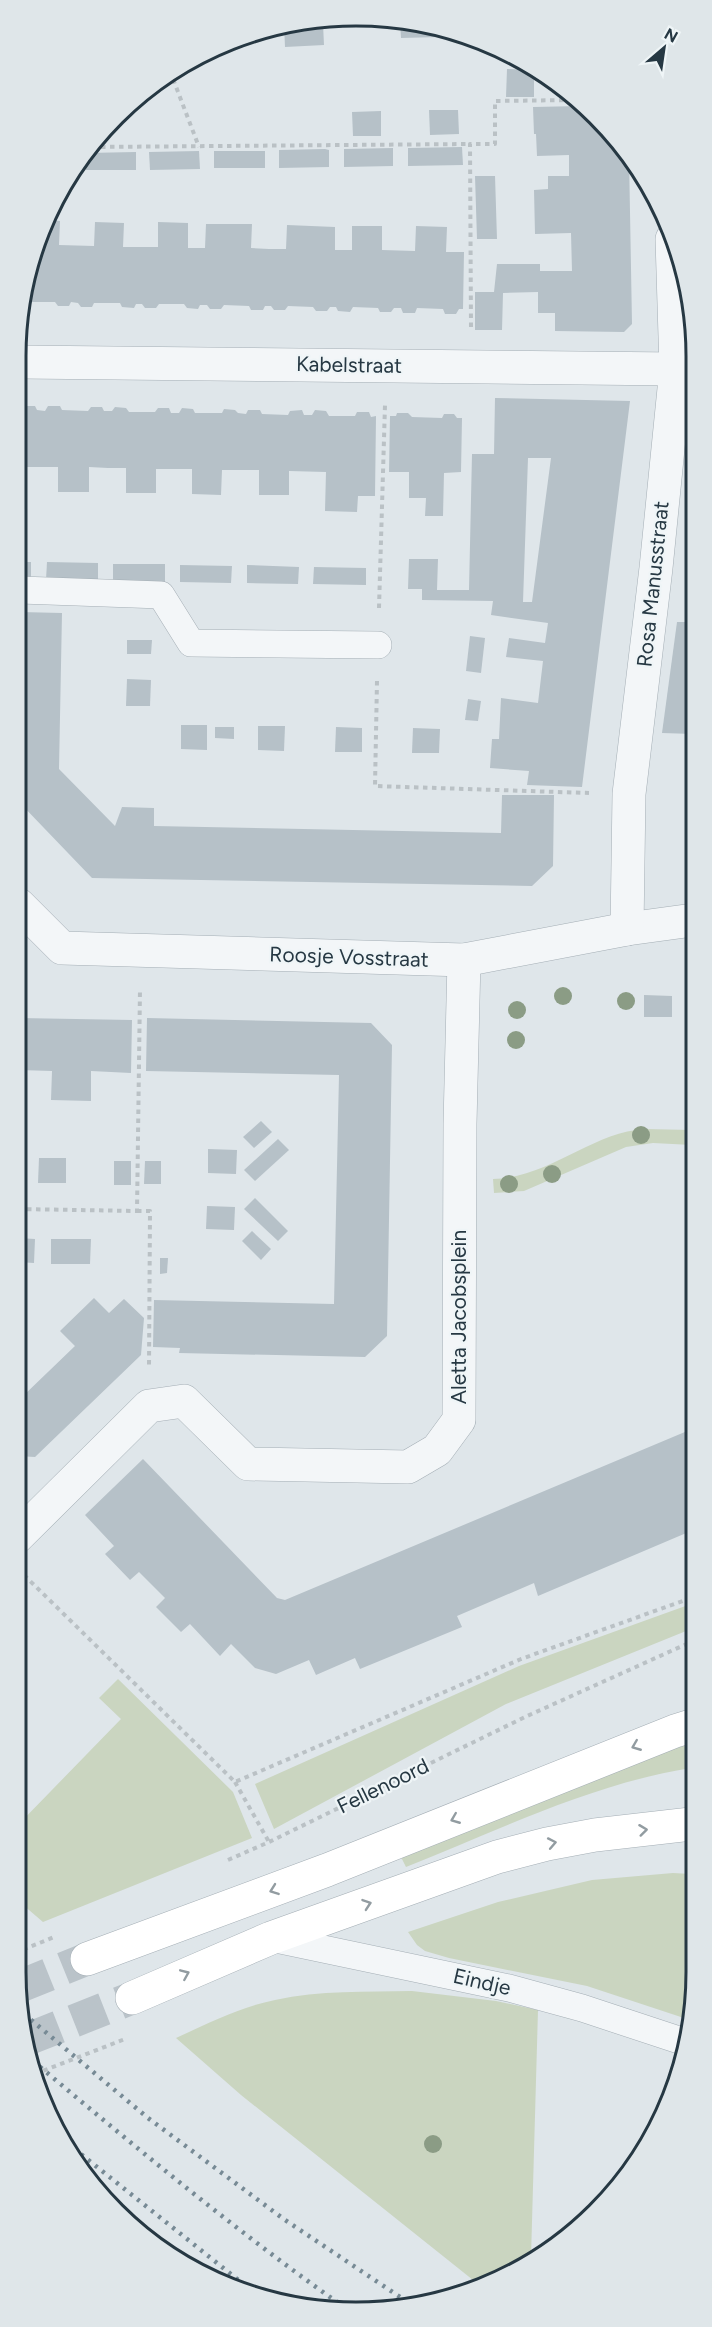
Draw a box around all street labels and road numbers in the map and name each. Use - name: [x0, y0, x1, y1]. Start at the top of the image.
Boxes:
- street label: Kabelstraat: [296, 351, 402, 378]
- street label: Rosa Manusstraat: [631, 500, 674, 668]
- street label: Roosje Vosstraat: [269, 941, 429, 972]
- street label: Aletta Jacobsplein: [446, 1230, 471, 1404]
- street label: Fellenoord: [333, 1753, 433, 1818]
- street label: Eindje: [451, 1963, 513, 2000]

